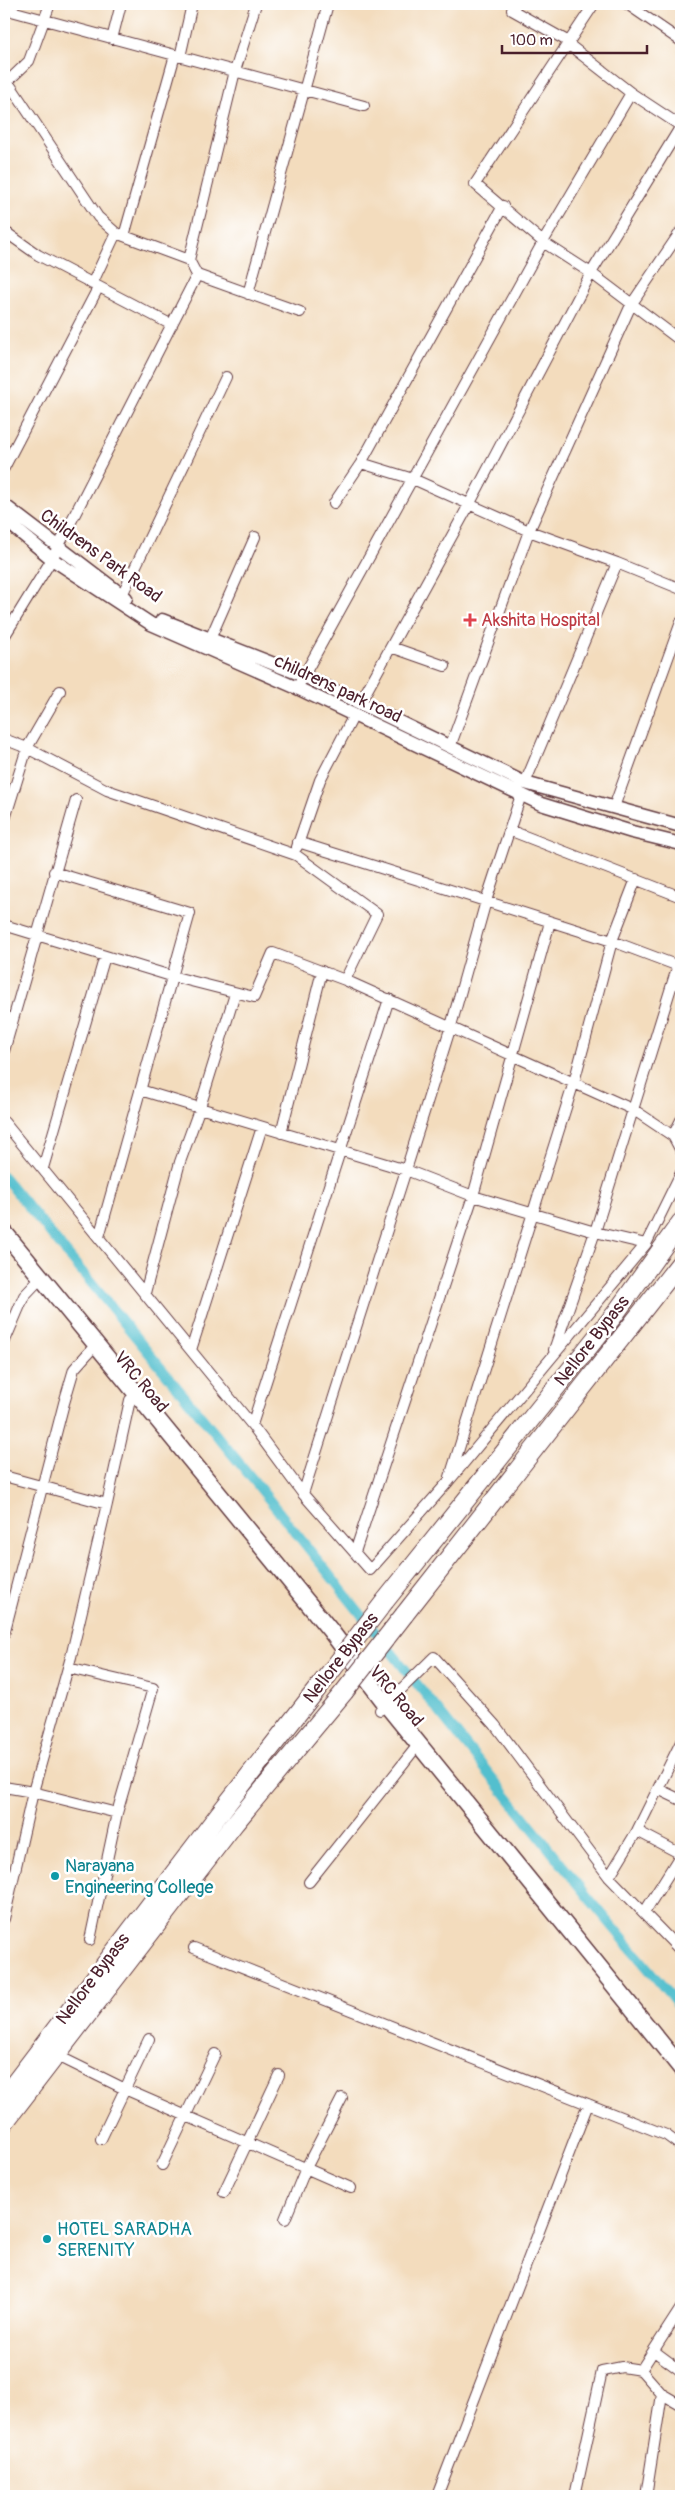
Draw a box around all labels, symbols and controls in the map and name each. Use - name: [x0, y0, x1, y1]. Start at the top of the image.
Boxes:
- scale bar: [502, 22, 648, 54]
- text: 100 m: [510, 31, 553, 50]
- street label: Childrens Park Road: [36, 504, 166, 608]
- place label: Akshita Hospital: [481, 609, 600, 632]
- marker: Akshita Hospital: [463, 613, 477, 627]
- street label: childrens park road: [271, 649, 405, 729]
- street label: Nellore Bypass: [549, 1291, 635, 1391]
- street label: VRC Road: [109, 1346, 173, 1418]
- street label: Nellore Bypass: [298, 1608, 384, 1708]
- street label: VRC Road: [364, 1660, 428, 1732]
- place label: Narayana Engineering College: [65, 1855, 213, 1899]
- marker: Narayana Engineering College: [49, 1870, 61, 1882]
- street label: Nellore Bypass: [51, 1929, 135, 2029]
- place label: HOTEL SARADHA SERENITY: [57, 2218, 192, 2262]
- marker: HOTEL SARADHA SERENITY: [41, 2233, 53, 2245]

